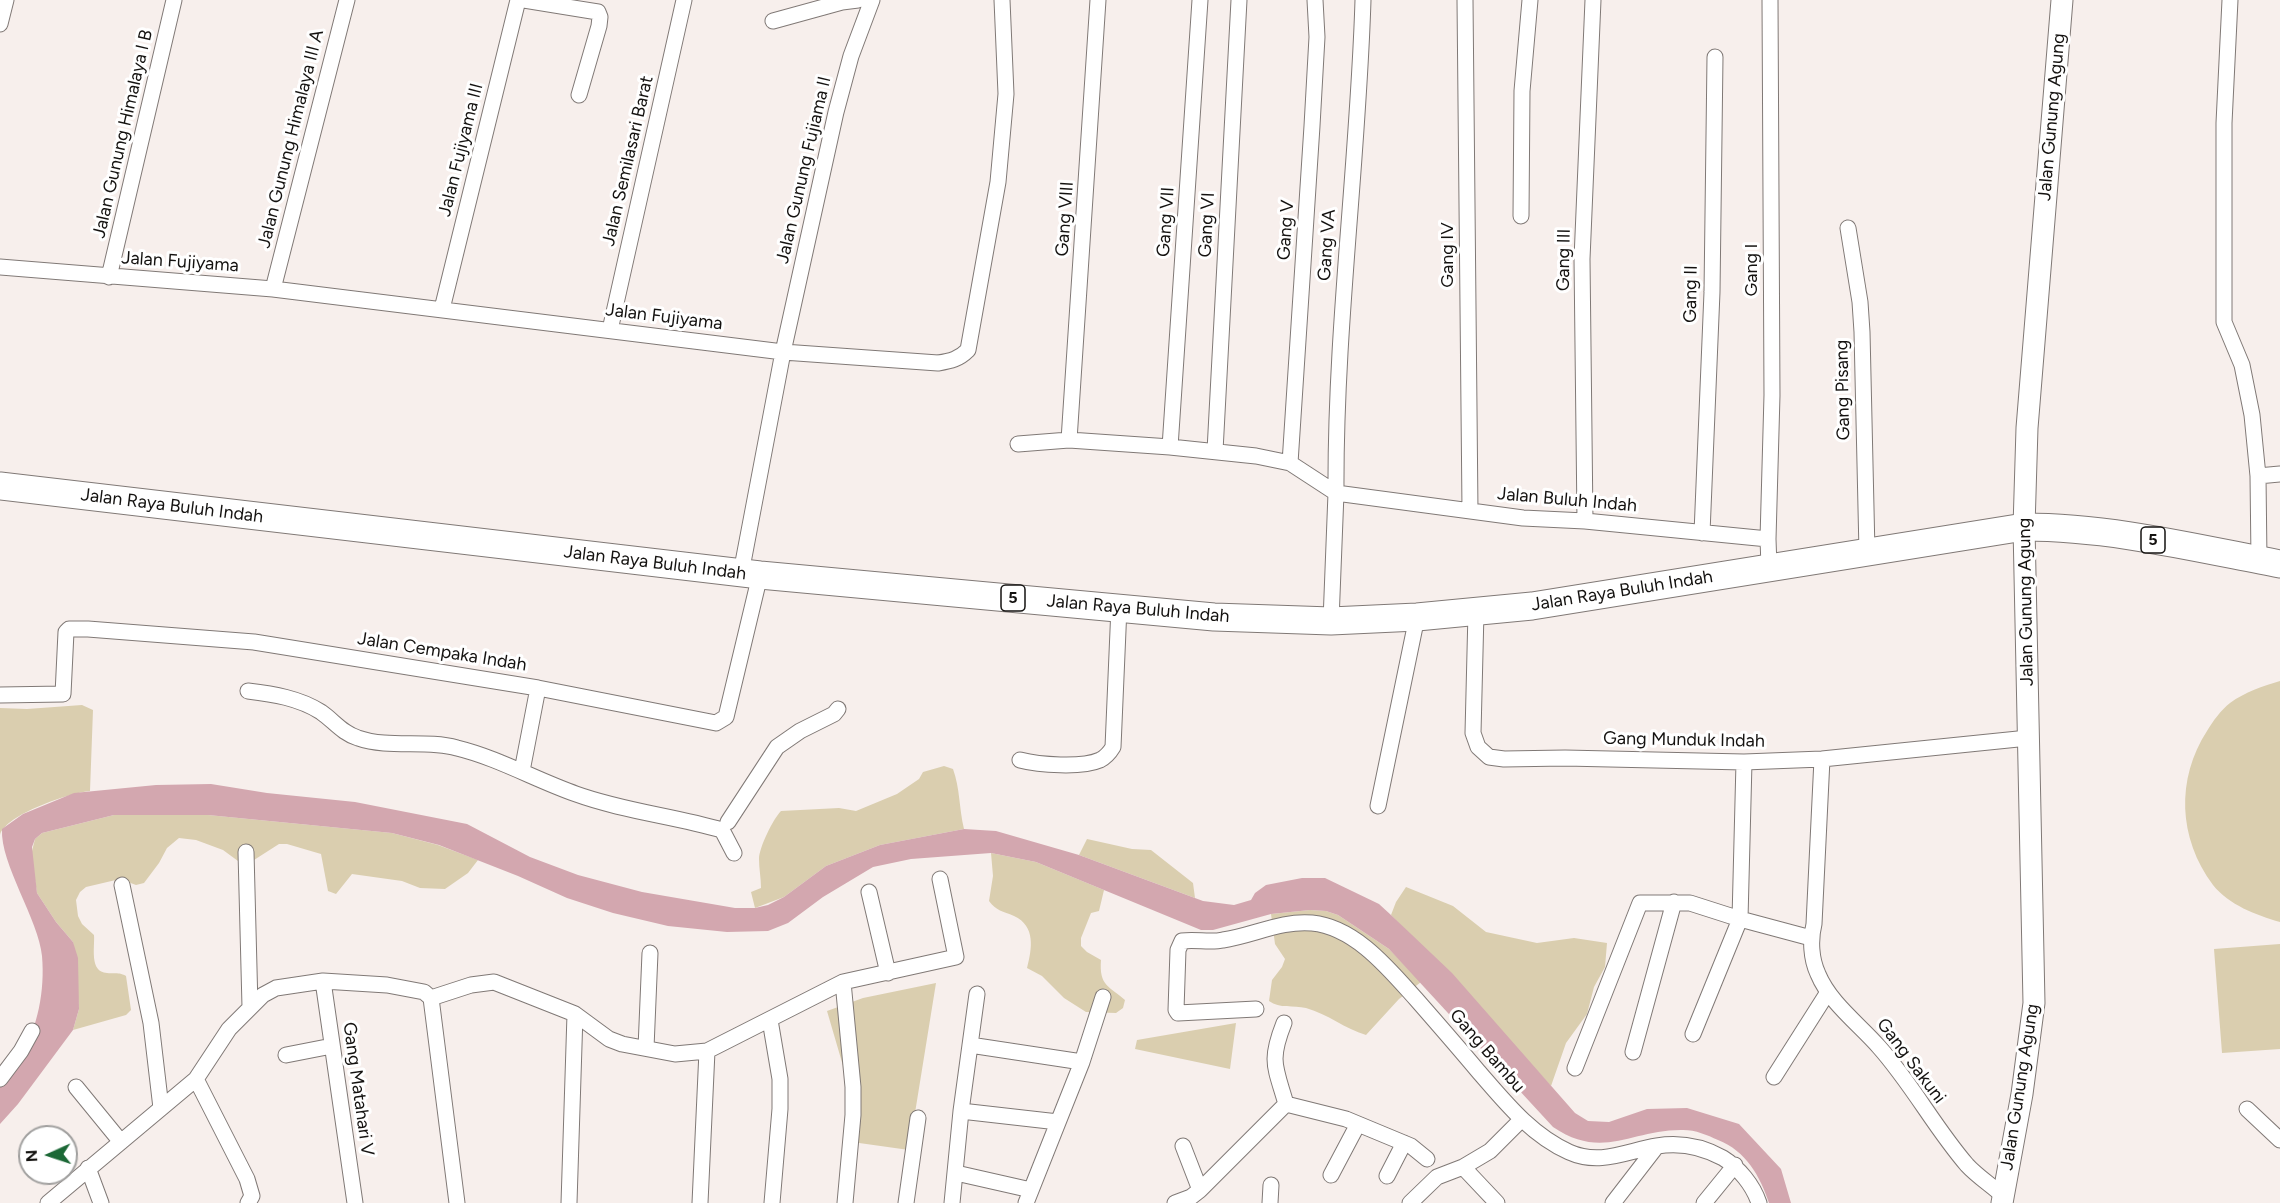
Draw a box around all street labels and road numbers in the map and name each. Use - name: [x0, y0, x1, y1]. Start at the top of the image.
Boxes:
- street label: Jalan Gunung Himalaya I B: [88, 28, 158, 240]
- street label: Jalan Gunung Himalaya III A: [253, 28, 329, 250]
- street label: Jalan Gunung Agung: [2034, 32, 2070, 202]
- street label: Jalan Semilasari Barat: [598, 74, 658, 248]
- street label: Jalan Gunung Fujiama II: [772, 74, 836, 266]
- street label: Jalan Fujiyama III: [434, 81, 488, 219]
- street label: Gang VIII: [1052, 181, 1078, 257]
- street label: Gang VII: [1153, 186, 1179, 258]
- street label: Gang VI: [1195, 192, 1219, 258]
- street label: Gang V: [1273, 199, 1299, 261]
- street label: Gang VA: [1314, 208, 1340, 282]
- street label: Gang IV: [1437, 222, 1459, 288]
- street label: Gang III: [1553, 229, 1575, 291]
- street label: Gang I: [1741, 244, 1763, 296]
- street label: Jalan Fujiyama: [121, 247, 239, 277]
- street label: Gang II: [1680, 265, 1702, 323]
- street label: Jalan Fujiyama: [604, 299, 724, 335]
- street label: Gang Pisang: [1831, 339, 1855, 441]
- street label: Jalan Buluh Indah: [1496, 483, 1638, 517]
- street label: Jalan Raya Buluh Indah: [80, 484, 264, 528]
- street label: Jalan Gunung Agung: [2014, 518, 2038, 686]
- road number: 5: [2141, 527, 2165, 553]
- street label: Jalan Raya Buluh Indah: [563, 541, 747, 585]
- street label: Jalan Raya Buluh Indah: [1530, 566, 1714, 616]
- road number: 5: [1001, 585, 1025, 611]
- street label: Jalan Raya Buluh Indah: [1046, 590, 1230, 628]
- street label: Jalan Cempaka Indah: [356, 628, 528, 676]
- street label: Gang Munduk Indah: [1603, 728, 1765, 752]
- street label: Jalan Gunung Agung: [1996, 1002, 2044, 1172]
- street label: Gang Bambu: [1445, 1005, 1529, 1097]
- street label: Gang Sakuni: [1872, 1014, 1950, 1108]
- street label: Gang Matahari V: [338, 1021, 378, 1157]

